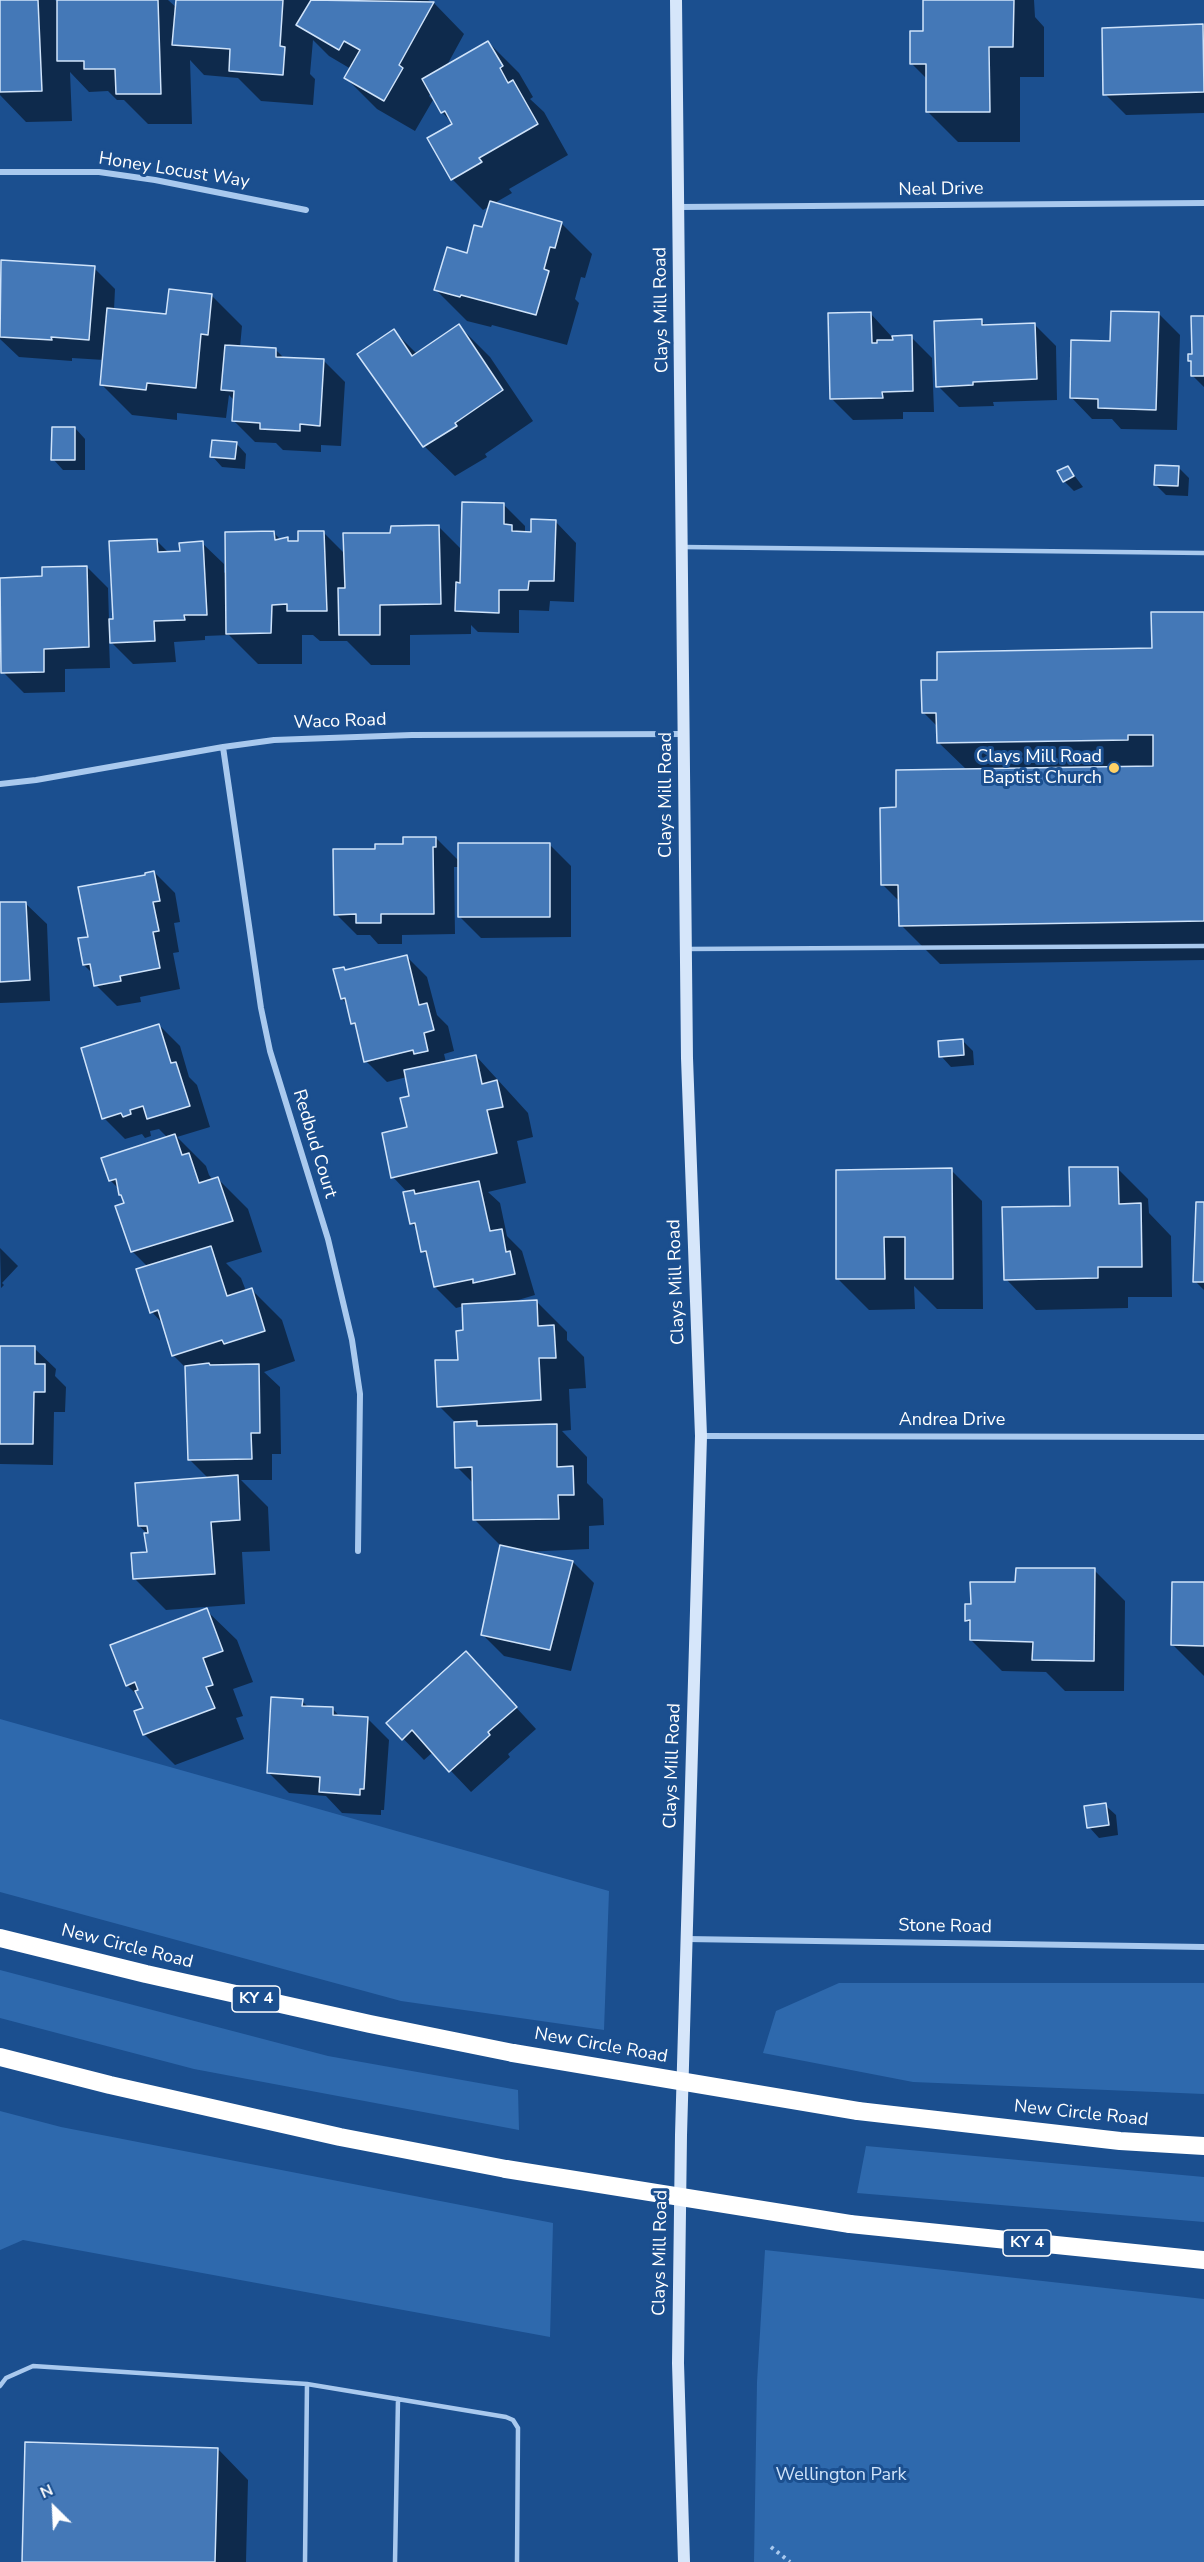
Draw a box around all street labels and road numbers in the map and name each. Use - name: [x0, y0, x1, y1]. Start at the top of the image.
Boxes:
- street label: Honey Locust Way: [97, 148, 251, 194]
- street label: Neal Drive: [898, 178, 984, 202]
- street label: Clays Mill Road: [650, 247, 674, 373]
- street label: Waco Road: [293, 710, 387, 734]
- street label: Clays Mill Road: [656, 732, 678, 858]
- street label: Redbud Court: [287, 1087, 341, 1201]
- street label: Clays Mill Road: [664, 1219, 690, 1345]
- street label: Andrea Drive: [899, 1410, 1005, 1432]
- street label: Clays Mill Road: [660, 1703, 686, 1829]
- street label: Stone Road: [898, 1915, 992, 1939]
- street label: New Circle Road: [59, 1920, 195, 1974]
- road number: KY 4: [232, 1986, 280, 2012]
- street label: New Circle Road: [533, 2024, 669, 2068]
- street label: New Circle Road: [1013, 2096, 1149, 2132]
- street label: Clays Mill Road: [649, 2190, 673, 2316]
- road number: KY 4: [1003, 2230, 1051, 2256]

